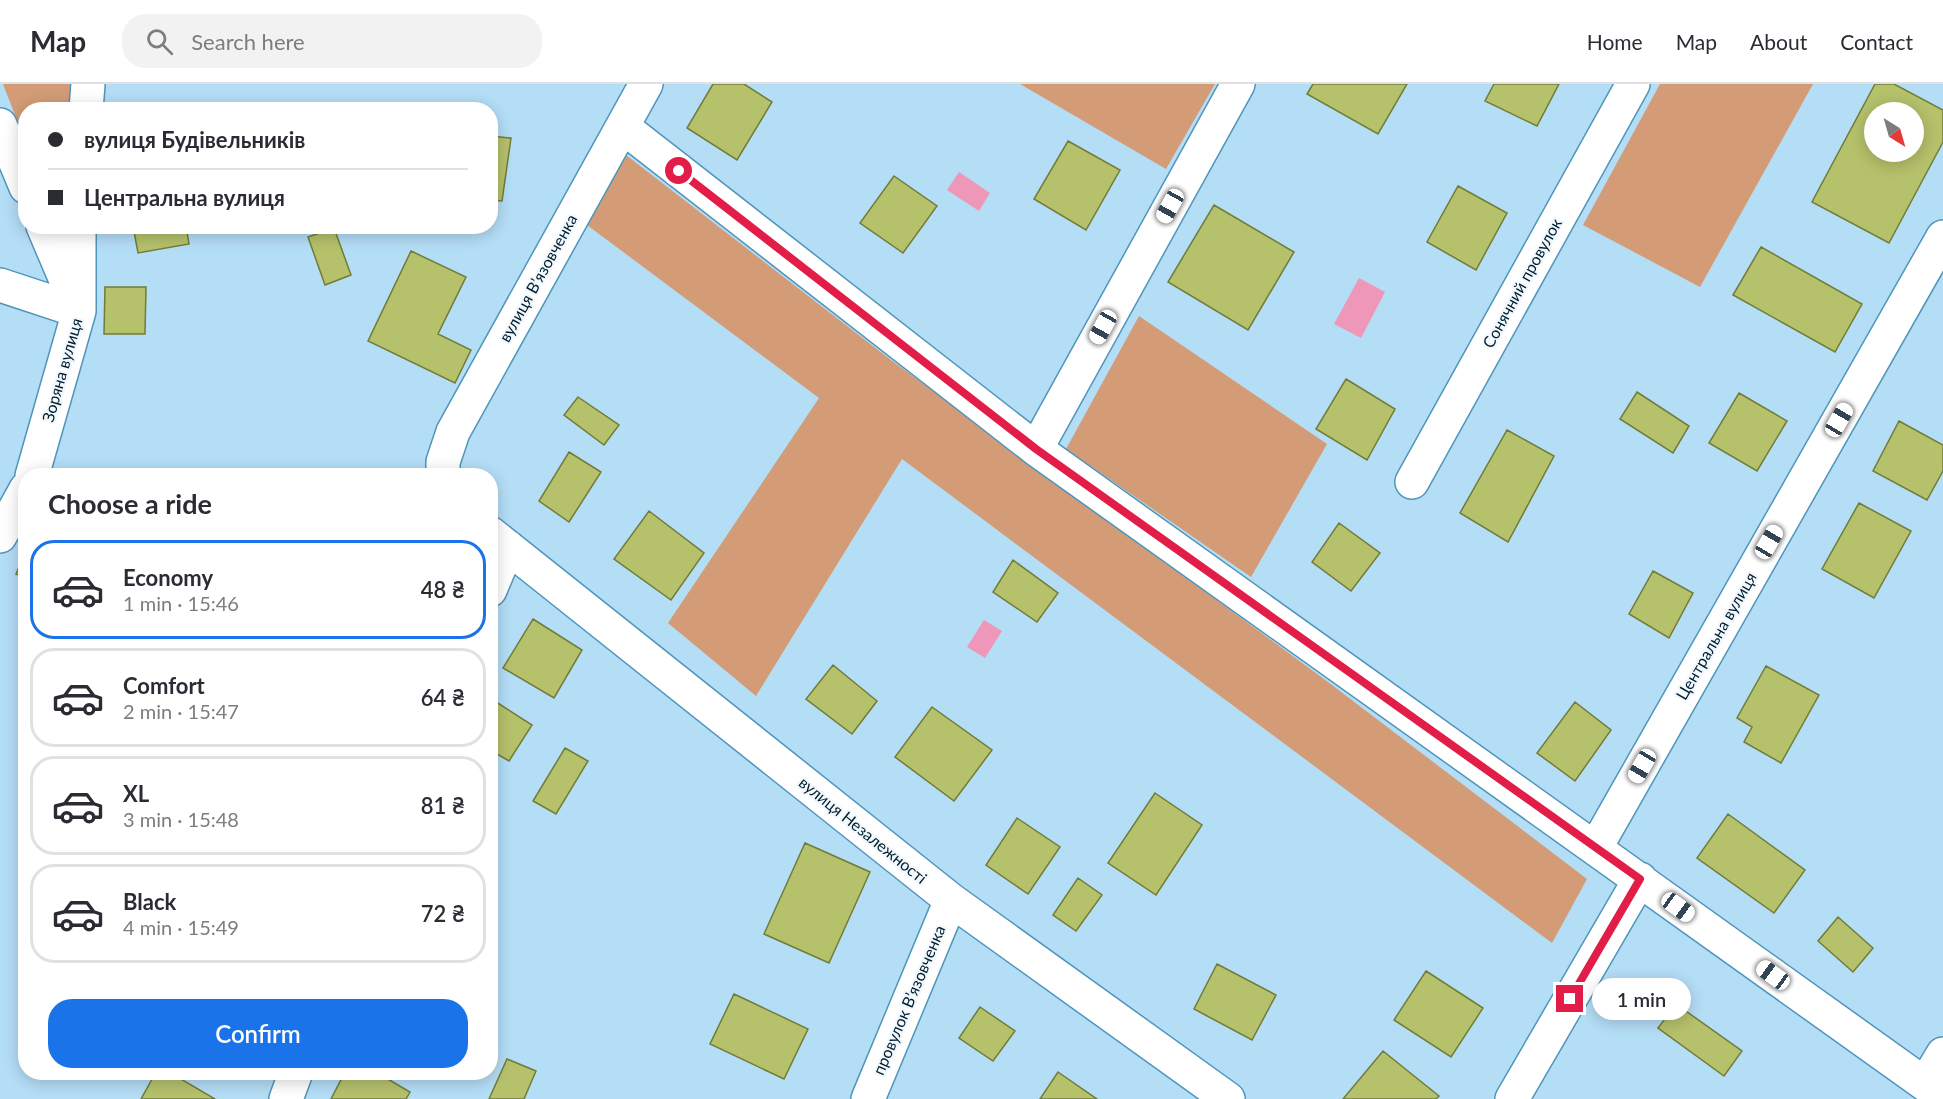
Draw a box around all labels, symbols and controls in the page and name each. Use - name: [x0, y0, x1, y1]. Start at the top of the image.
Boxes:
- search box: [122, 14, 542, 68]
- text: Map: [30, 24, 86, 58]
- icon: search: [143, 25, 176, 58]
- text: Search here: [191, 28, 305, 55]
- text: Home: [1587, 29, 1643, 54]
- text: Map: [1676, 29, 1717, 54]
- text: About: [1750, 29, 1807, 54]
- text: Contact: [1840, 29, 1913, 54]
- north arrow: [1864, 102, 1924, 162]
- map controls: [1864, 102, 1924, 162]
- text: вулиця Будівельників: [84, 126, 305, 153]
- route start: [665, 157, 692, 184]
- text: Центральна вулиця: [84, 184, 285, 211]
- car: [1153, 186, 1187, 226]
- street label: вулиця Вʼязовченка: [495, 211, 581, 345]
- street label: Сонячний провулок: [1478, 214, 1565, 351]
- car: [1086, 307, 1120, 347]
- street label: Зоряна вулиця: [38, 316, 85, 424]
- car: [1822, 400, 1856, 440]
- text: Choose a ride: [48, 487, 212, 520]
- car: [1752, 522, 1786, 562]
- icon: car: [51, 563, 105, 617]
- text: Economy: [123, 564, 213, 591]
- street label: Центральна вулиця: [1671, 569, 1760, 703]
- text: 48 ₴: [421, 576, 465, 603]
- text: 1 min · 15:46: [123, 591, 239, 615]
- icon: car: [51, 671, 105, 725]
- text: Comfort: [123, 672, 205, 699]
- text: 64 ₴: [421, 684, 465, 711]
- text: 2 min · 15:47: [123, 699, 239, 723]
- car: [1625, 746, 1659, 786]
- street label: вулиця Незалежності: [796, 772, 931, 887]
- icon: car: [51, 779, 105, 833]
- text: XL: [123, 780, 149, 807]
- text: 81 ₴: [421, 792, 465, 819]
- text: 3 min · 15:48: [123, 807, 239, 831]
- icon: car: [51, 887, 105, 941]
- text: Black: [123, 888, 176, 915]
- car: [1658, 889, 1698, 925]
- text: 72 ₴: [421, 900, 465, 927]
- text: 4 min · 15:49: [123, 915, 239, 939]
- street label: провулок Вʼязовченка: [868, 922, 949, 1078]
- car: [1753, 957, 1793, 993]
- callout: 1 min: [1591, 978, 1690, 1020]
- route end: [1556, 985, 1583, 1012]
- text: 1 min: [1617, 987, 1666, 1011]
- button: Confirm: [48, 999, 468, 1068]

